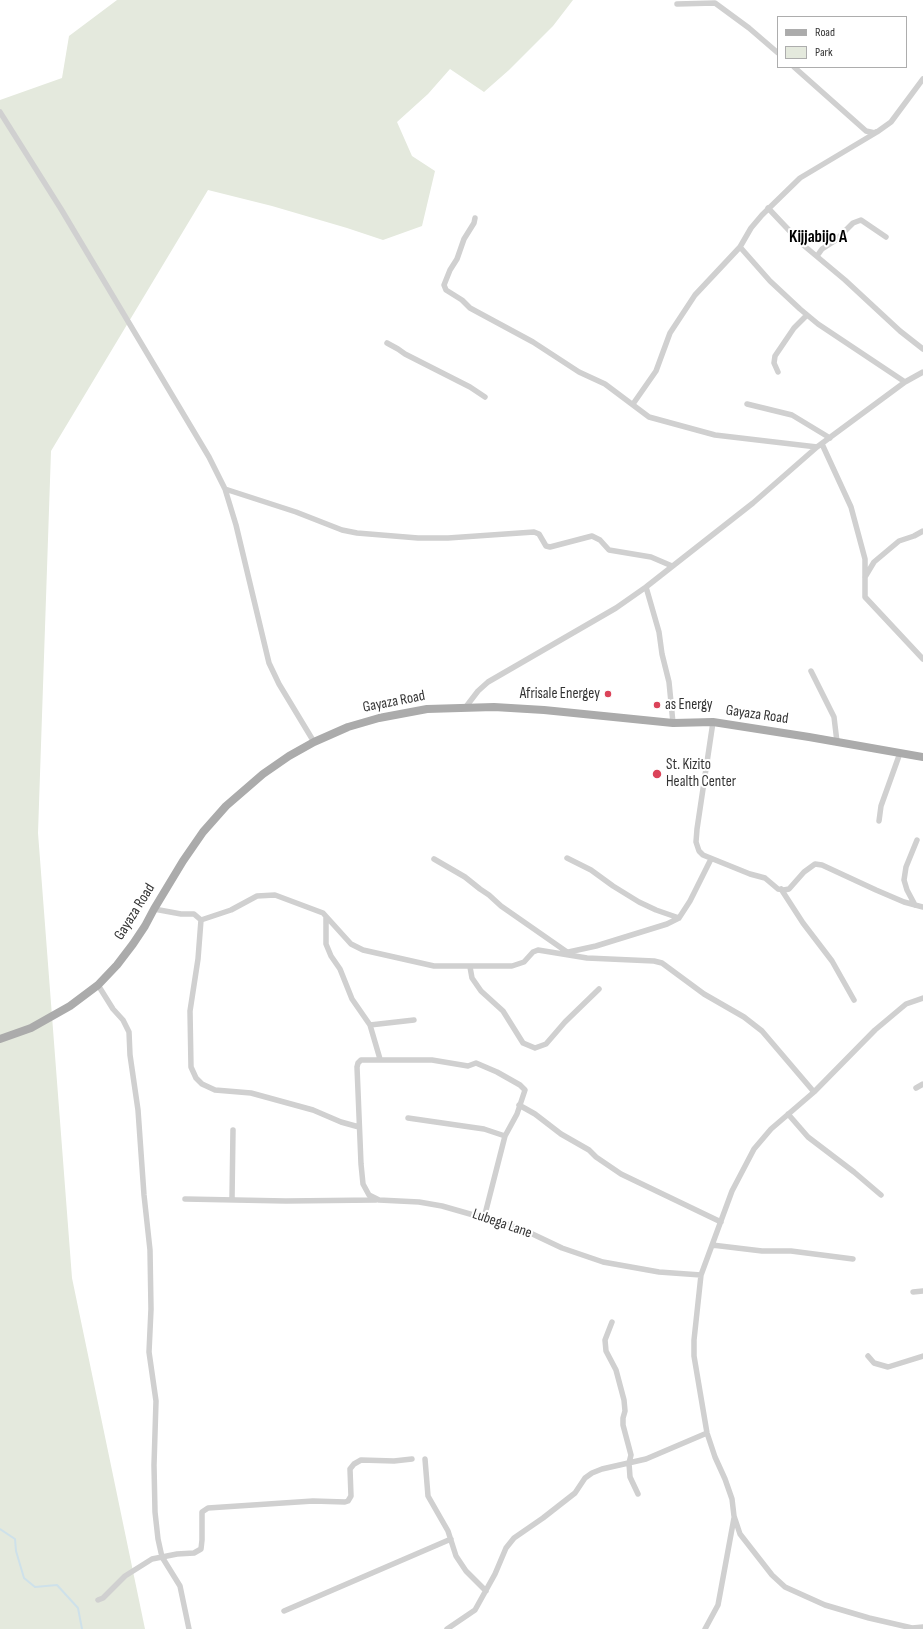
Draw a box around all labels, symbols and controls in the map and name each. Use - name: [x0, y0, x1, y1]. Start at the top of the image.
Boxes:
- legend: [777, 16, 907, 68]
- text: Road: [815, 25, 835, 40]
- text: Park: [815, 45, 833, 60]
- district label: Kijjabijo A: [789, 228, 847, 248]
- place label: Afrisale Energey: [520, 685, 600, 703]
- street label: Gayaza Road: [361, 687, 427, 717]
- marker: Afrisale Energey: [603, 689, 613, 699]
- place label: as Energy: [665, 696, 713, 714]
- marker: as Energy: [652, 700, 662, 710]
- street label: Gayaza Road: [725, 702, 789, 728]
- place label: St. Kizito Health Center: [666, 756, 736, 791]
- marker: St. Kizito Health Center: [651, 768, 663, 780]
- street label: Gayaza Road: [111, 881, 159, 943]
- street label: Lubega Lane: [470, 1205, 534, 1243]

